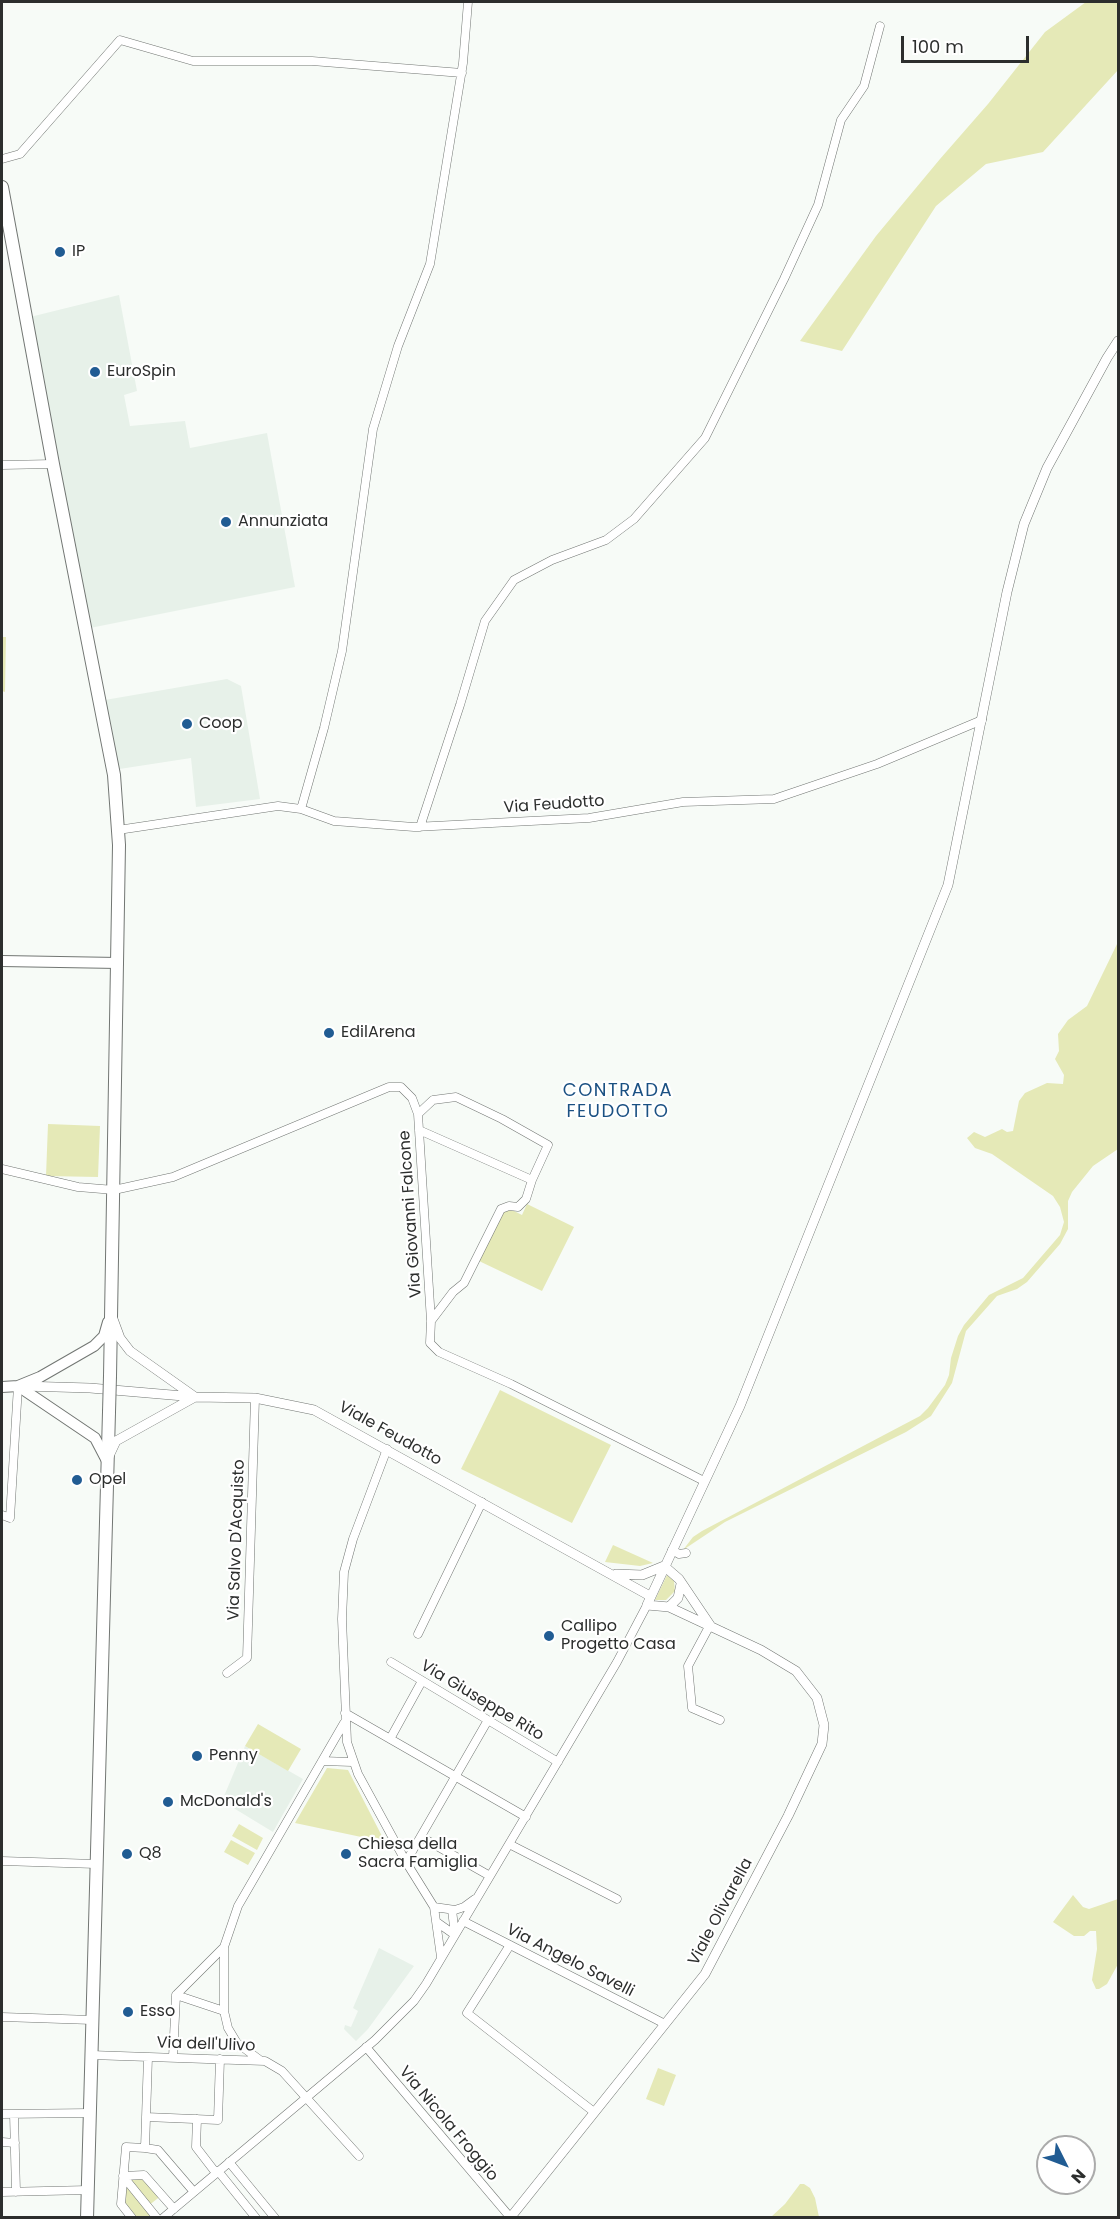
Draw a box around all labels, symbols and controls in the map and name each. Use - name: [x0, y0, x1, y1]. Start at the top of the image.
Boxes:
- scale bar: [904, 24, 1032, 62]
- text: 100 m: [912, 34, 964, 59]
- place label: IP: [72, 242, 85, 262]
- marker: IP: [53, 245, 67, 259]
- place label: EuroSpin: [107, 362, 176, 382]
- marker: EuroSpin: [88, 365, 102, 379]
- place label: Annunziata: [238, 512, 328, 532]
- marker: Annunziata: [219, 515, 233, 529]
- place label: Coop: [199, 714, 243, 734]
- marker: Coop: [180, 717, 194, 731]
- street label: Via Feudotto: [503, 792, 605, 818]
- place label: EdilArena: [341, 1023, 416, 1043]
- marker: EdilArena: [322, 1026, 336, 1040]
- district label: CONTRADA FEUDOTTO: [563, 1080, 673, 1122]
- street label: Via Giovanni Falcone: [396, 1130, 426, 1298]
- street label: Viale Feudotto: [335, 1398, 445, 1470]
- street label: Via Salvo D'Acquisto: [225, 1459, 249, 1621]
- place label: Opel: [89, 1470, 126, 1490]
- marker: Opel: [70, 1473, 84, 1487]
- place label: Callipo Progetto Casa: [561, 1617, 676, 1655]
- marker: Callipo Progetto Casa: [542, 1629, 556, 1643]
- street label: Via Giuseppe Rito: [417, 1657, 547, 1745]
- place label: Penny: [209, 1746, 258, 1766]
- marker: Penny: [190, 1749, 204, 1763]
- place label: McDonald's: [180, 1792, 272, 1812]
- marker: McDonald's: [161, 1795, 175, 1809]
- place label: Chiesa della Sacra Famiglia: [358, 1835, 478, 1873]
- place label: Q8: [139, 1844, 162, 1864]
- marker: Q8: [120, 1847, 134, 1861]
- marker: Chiesa della Sacra Famiglia: [339, 1847, 353, 1861]
- street label: Viale Olivarella: [685, 1855, 757, 1969]
- street label: Via Angelo Savelli: [503, 1920, 637, 2002]
- place label: Esso: [140, 2002, 175, 2022]
- marker: Esso: [121, 2005, 135, 2019]
- street label: Via dell'Ulivo: [156, 2034, 256, 2056]
- street label: Via Nicola Froggio: [394, 2063, 502, 2185]
- north arrow: [1036, 2135, 1096, 2195]
- text: N: [1066, 2164, 1091, 2188]

